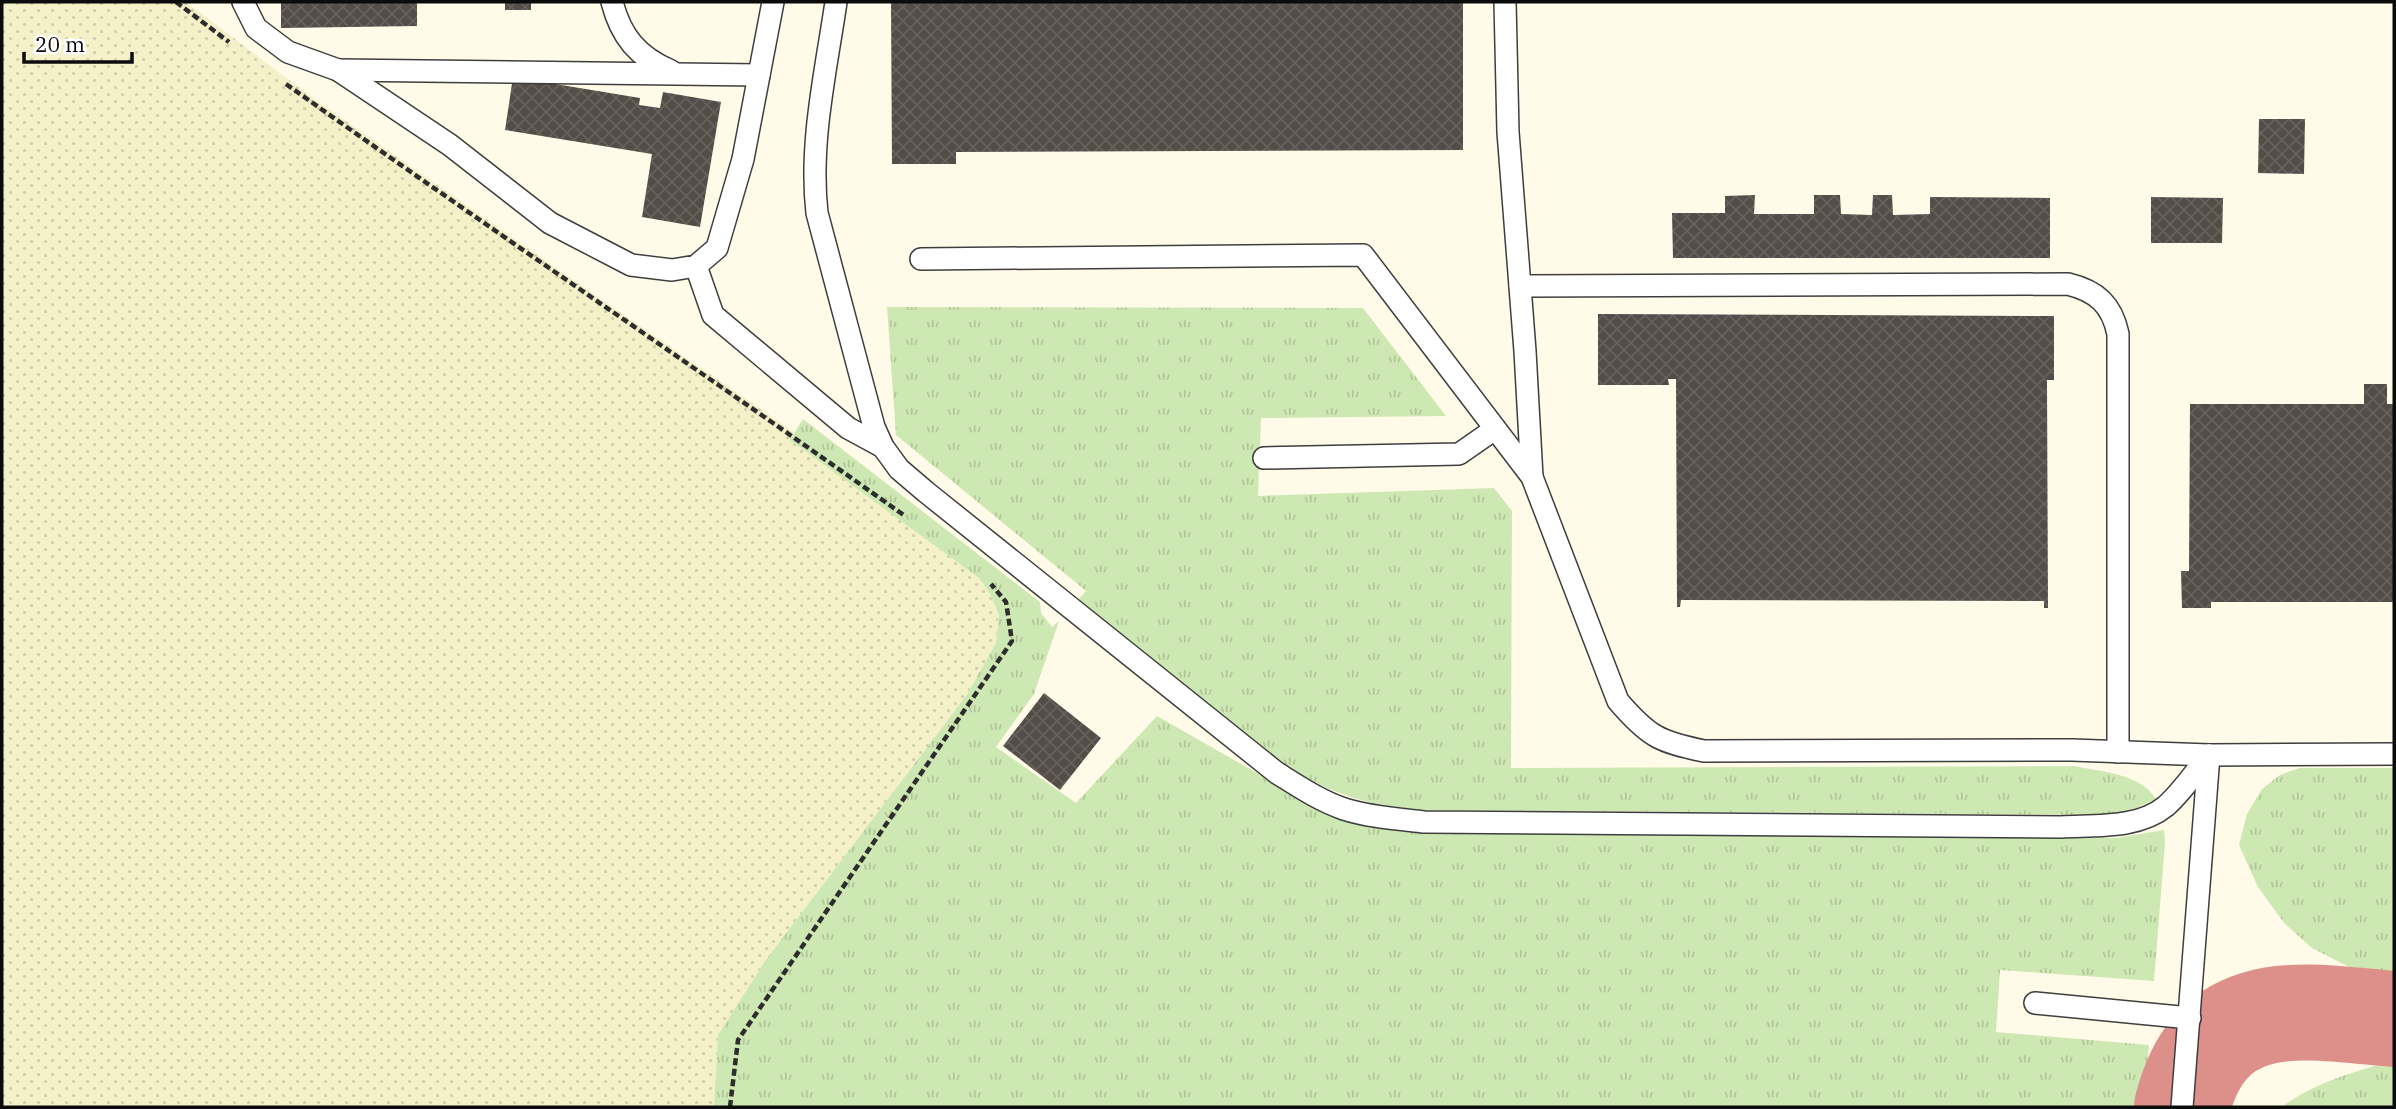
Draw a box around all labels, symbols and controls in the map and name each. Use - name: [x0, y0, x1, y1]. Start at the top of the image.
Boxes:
- scale bar: [24, 21, 133, 65]
- text: 20 m: [35, 30, 85, 58]

